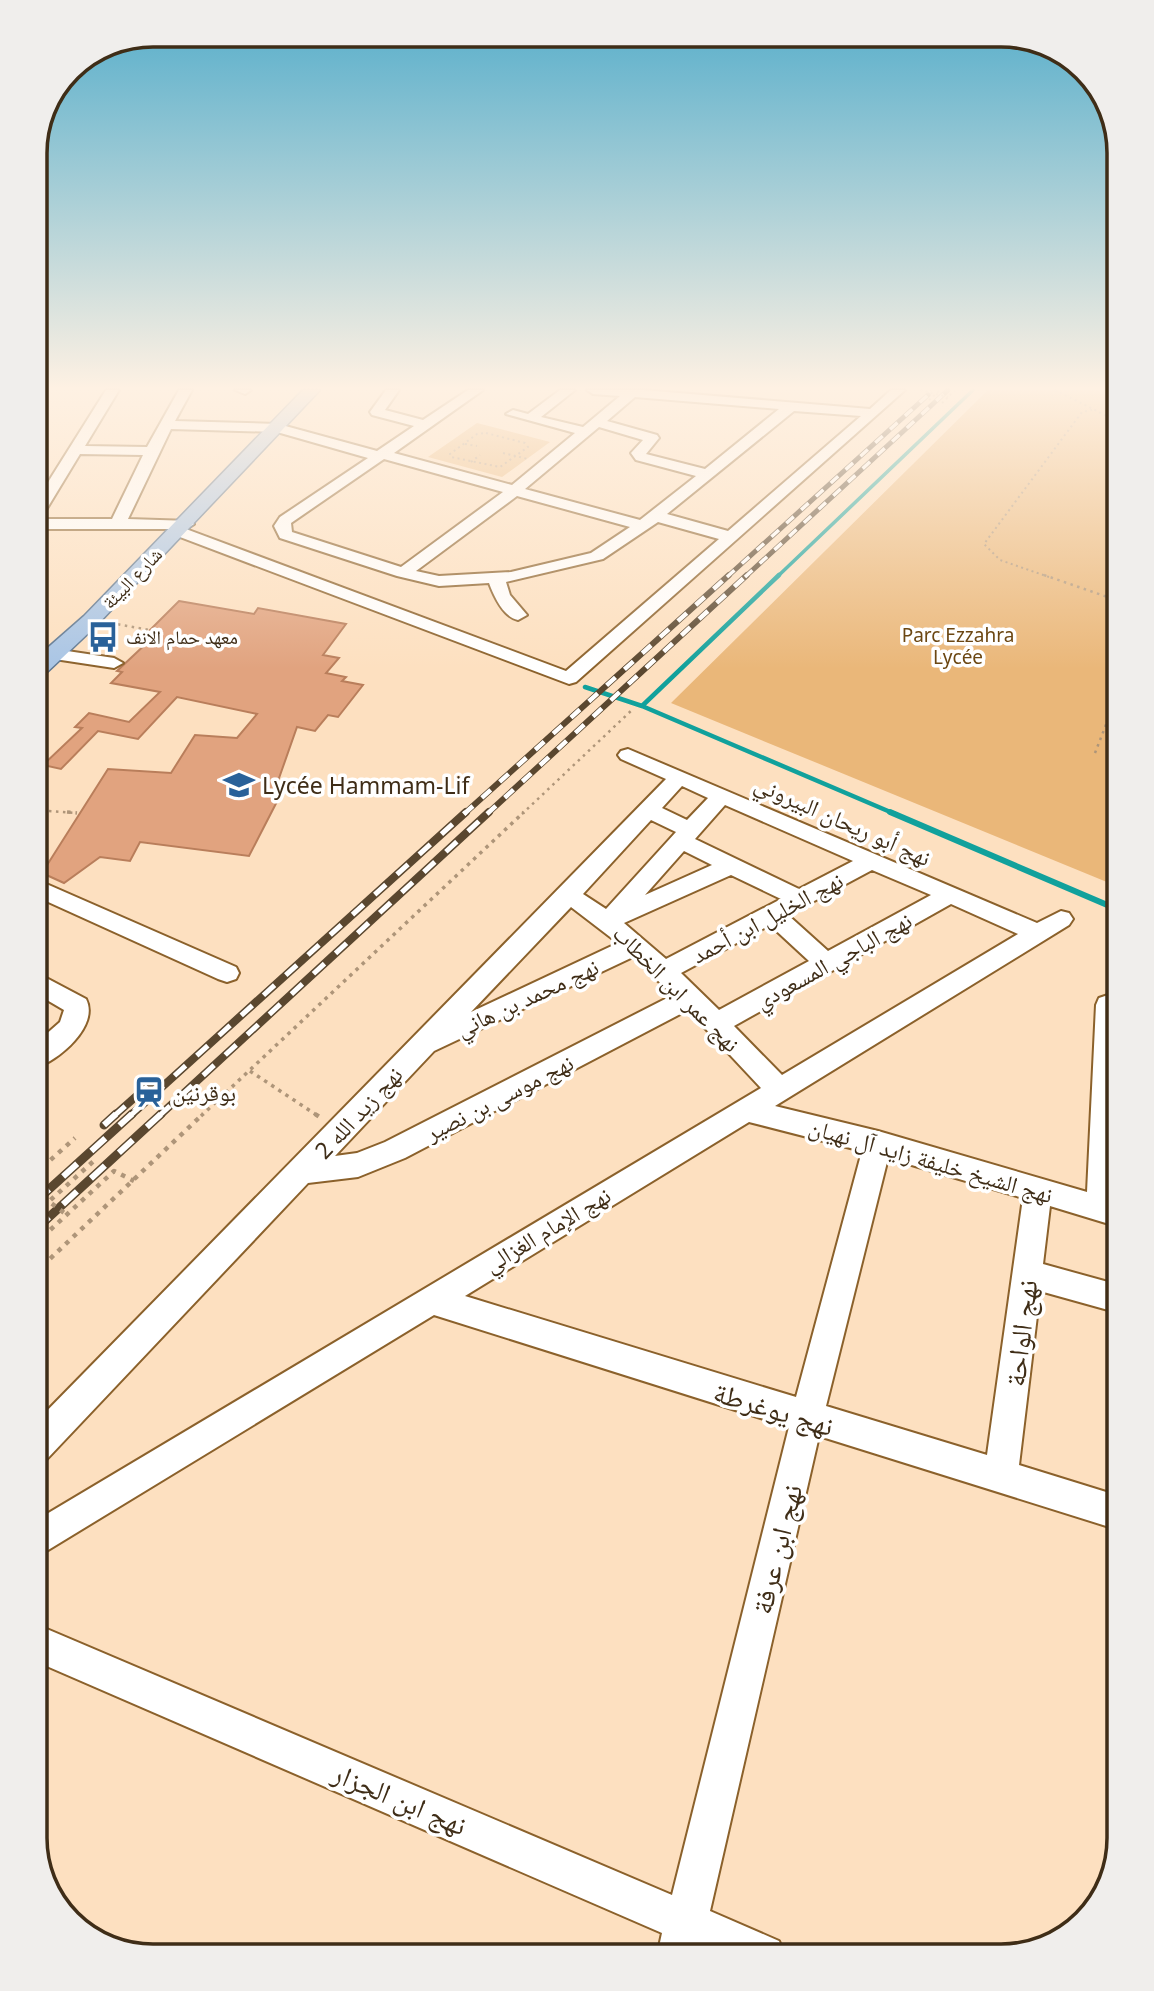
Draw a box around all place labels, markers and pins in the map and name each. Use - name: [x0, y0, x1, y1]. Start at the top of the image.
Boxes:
- bus stop icon: معهد حمام الانف: [86, 620, 120, 654]
- place label: معهد حمام الانف: [126, 624, 238, 651]
- school or university icon: Lycée Hammam-Lif: [222, 768, 256, 802]
- place label: Lycée Hammam-Lif: [262, 769, 471, 801]
- station icon: بوقرنين: [132, 1075, 166, 1109]
- place label: بوقرنين: [172, 1076, 236, 1108]

